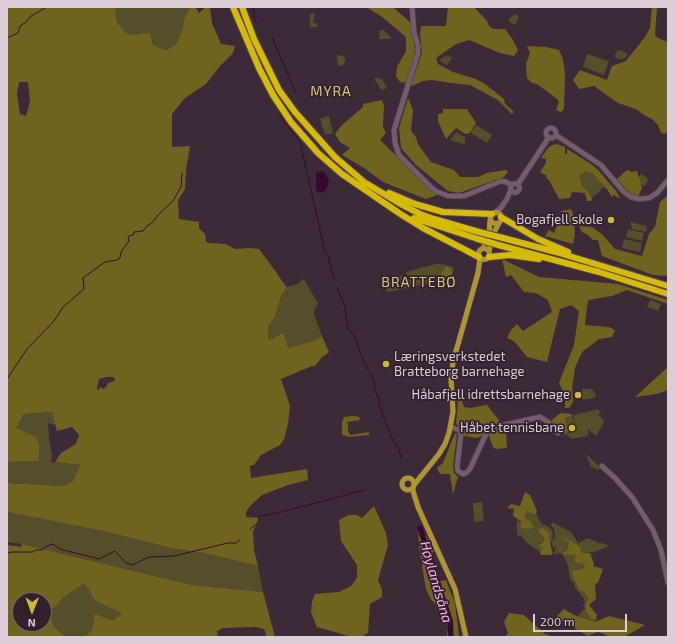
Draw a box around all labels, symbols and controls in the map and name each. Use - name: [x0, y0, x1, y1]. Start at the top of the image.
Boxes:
- district label: MYRA: [310, 83, 352, 99]
- place label: Bogafjell skole: [516, 212, 603, 228]
- marker: Bogafjell skole: [606, 215, 616, 225]
- district label: BRATTEBØ: [381, 274, 457, 290]
- place label: Læringsverkstedet Bratteborg barnehage: [394, 349, 525, 380]
- marker: Læringsverkstedet Bratteborg barnehage: [381, 359, 391, 369]
- place label: Håbafjell idrettsbarnehage: [411, 387, 570, 403]
- marker: Håbafjell idrettsbarnehage: [573, 390, 583, 400]
- place label: Håbet tennisbane: [460, 420, 564, 436]
- marker: Håbet tennisbane: [567, 423, 577, 433]
- water label: Høylandsåna: [416, 539, 456, 625]
- north arrow: [12, 592, 52, 632]
- scale bar: [535, 606, 629, 632]
- text: 200 m: [540, 614, 574, 628]
- text: N: [28, 617, 36, 630]

